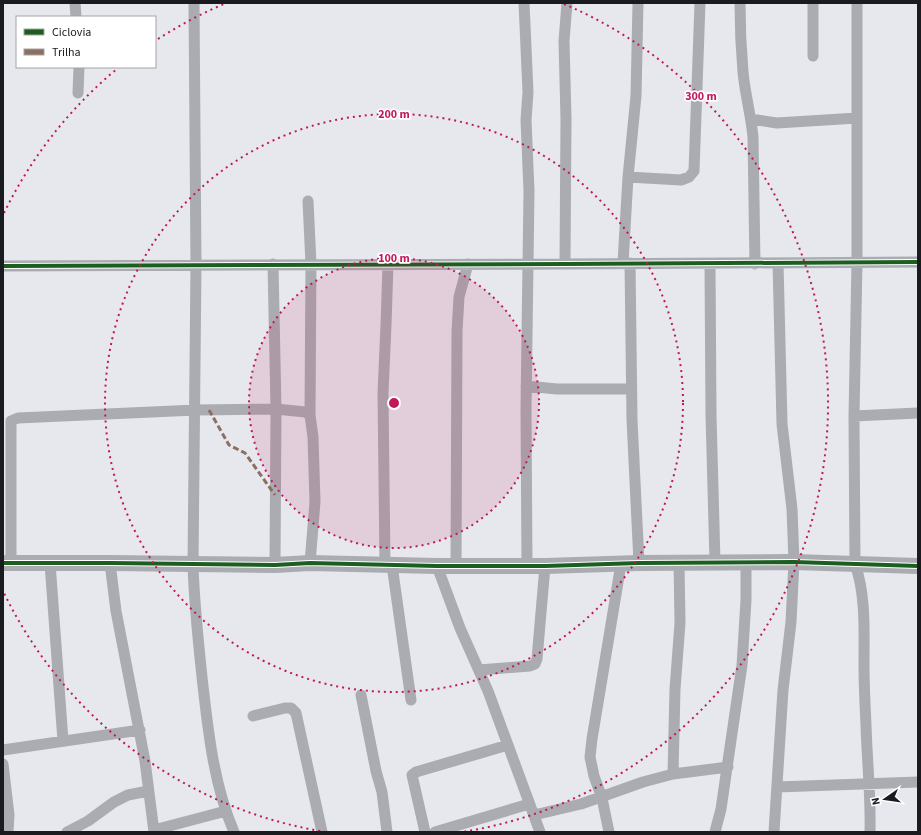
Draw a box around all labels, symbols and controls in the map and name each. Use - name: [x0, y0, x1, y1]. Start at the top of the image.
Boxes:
- legend: [16, 16, 156, 68]
- text: Ciclovia: [52, 24, 91, 41]
- text: Trilha: [52, 44, 81, 61]
- text: 300 m: [685, 88, 717, 105]
- text: 200 m: [378, 106, 410, 123]
- text: 100 m: [378, 250, 410, 267]
- centre of rings: [387, 396, 401, 410]
- north arrow: [865, 779, 905, 819]
- text: N: [868, 796, 884, 806]

